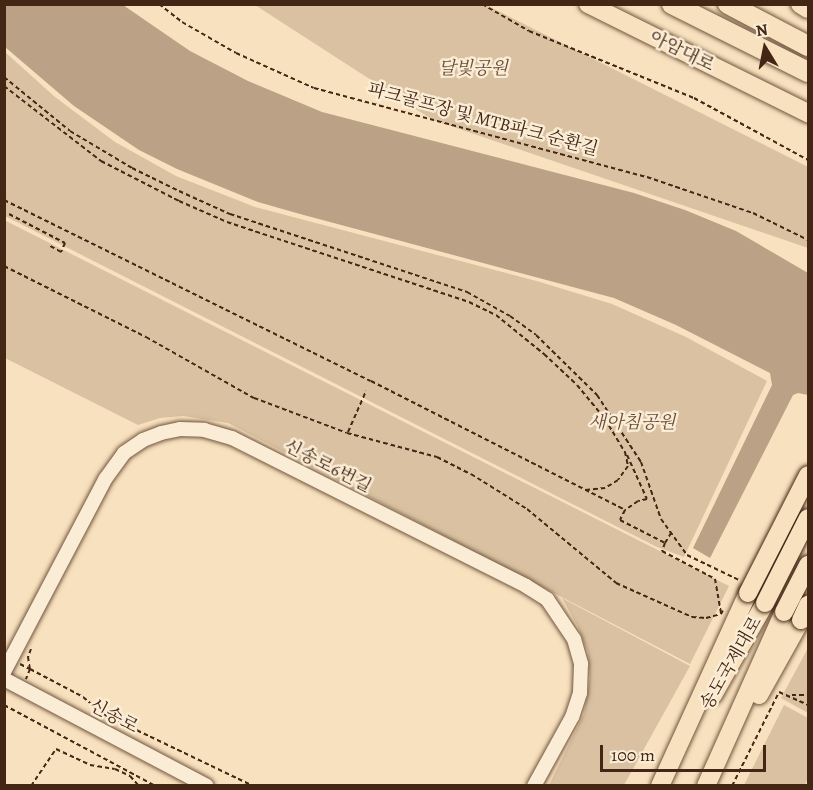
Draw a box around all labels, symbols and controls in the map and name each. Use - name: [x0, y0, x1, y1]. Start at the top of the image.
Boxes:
- north arrow: [735, 18, 795, 78]
- text: N: [754, 18, 770, 42]
- street label: 아암대로: [646, 26, 718, 76]
- park label: 달빛공원: [438, 57, 508, 79]
- street label: 파크골프장 및 MTB파크 순환길: [365, 78, 601, 160]
- park label: 새아침공원: [589, 411, 675, 433]
- street label: 신송로6번길: [281, 435, 375, 497]
- street label: 송도국제대로: [696, 612, 766, 714]
- street label: 신송로: [86, 694, 142, 738]
- scale bar: [603, 733, 770, 771]
- text: 100 m: [611, 743, 655, 767]

